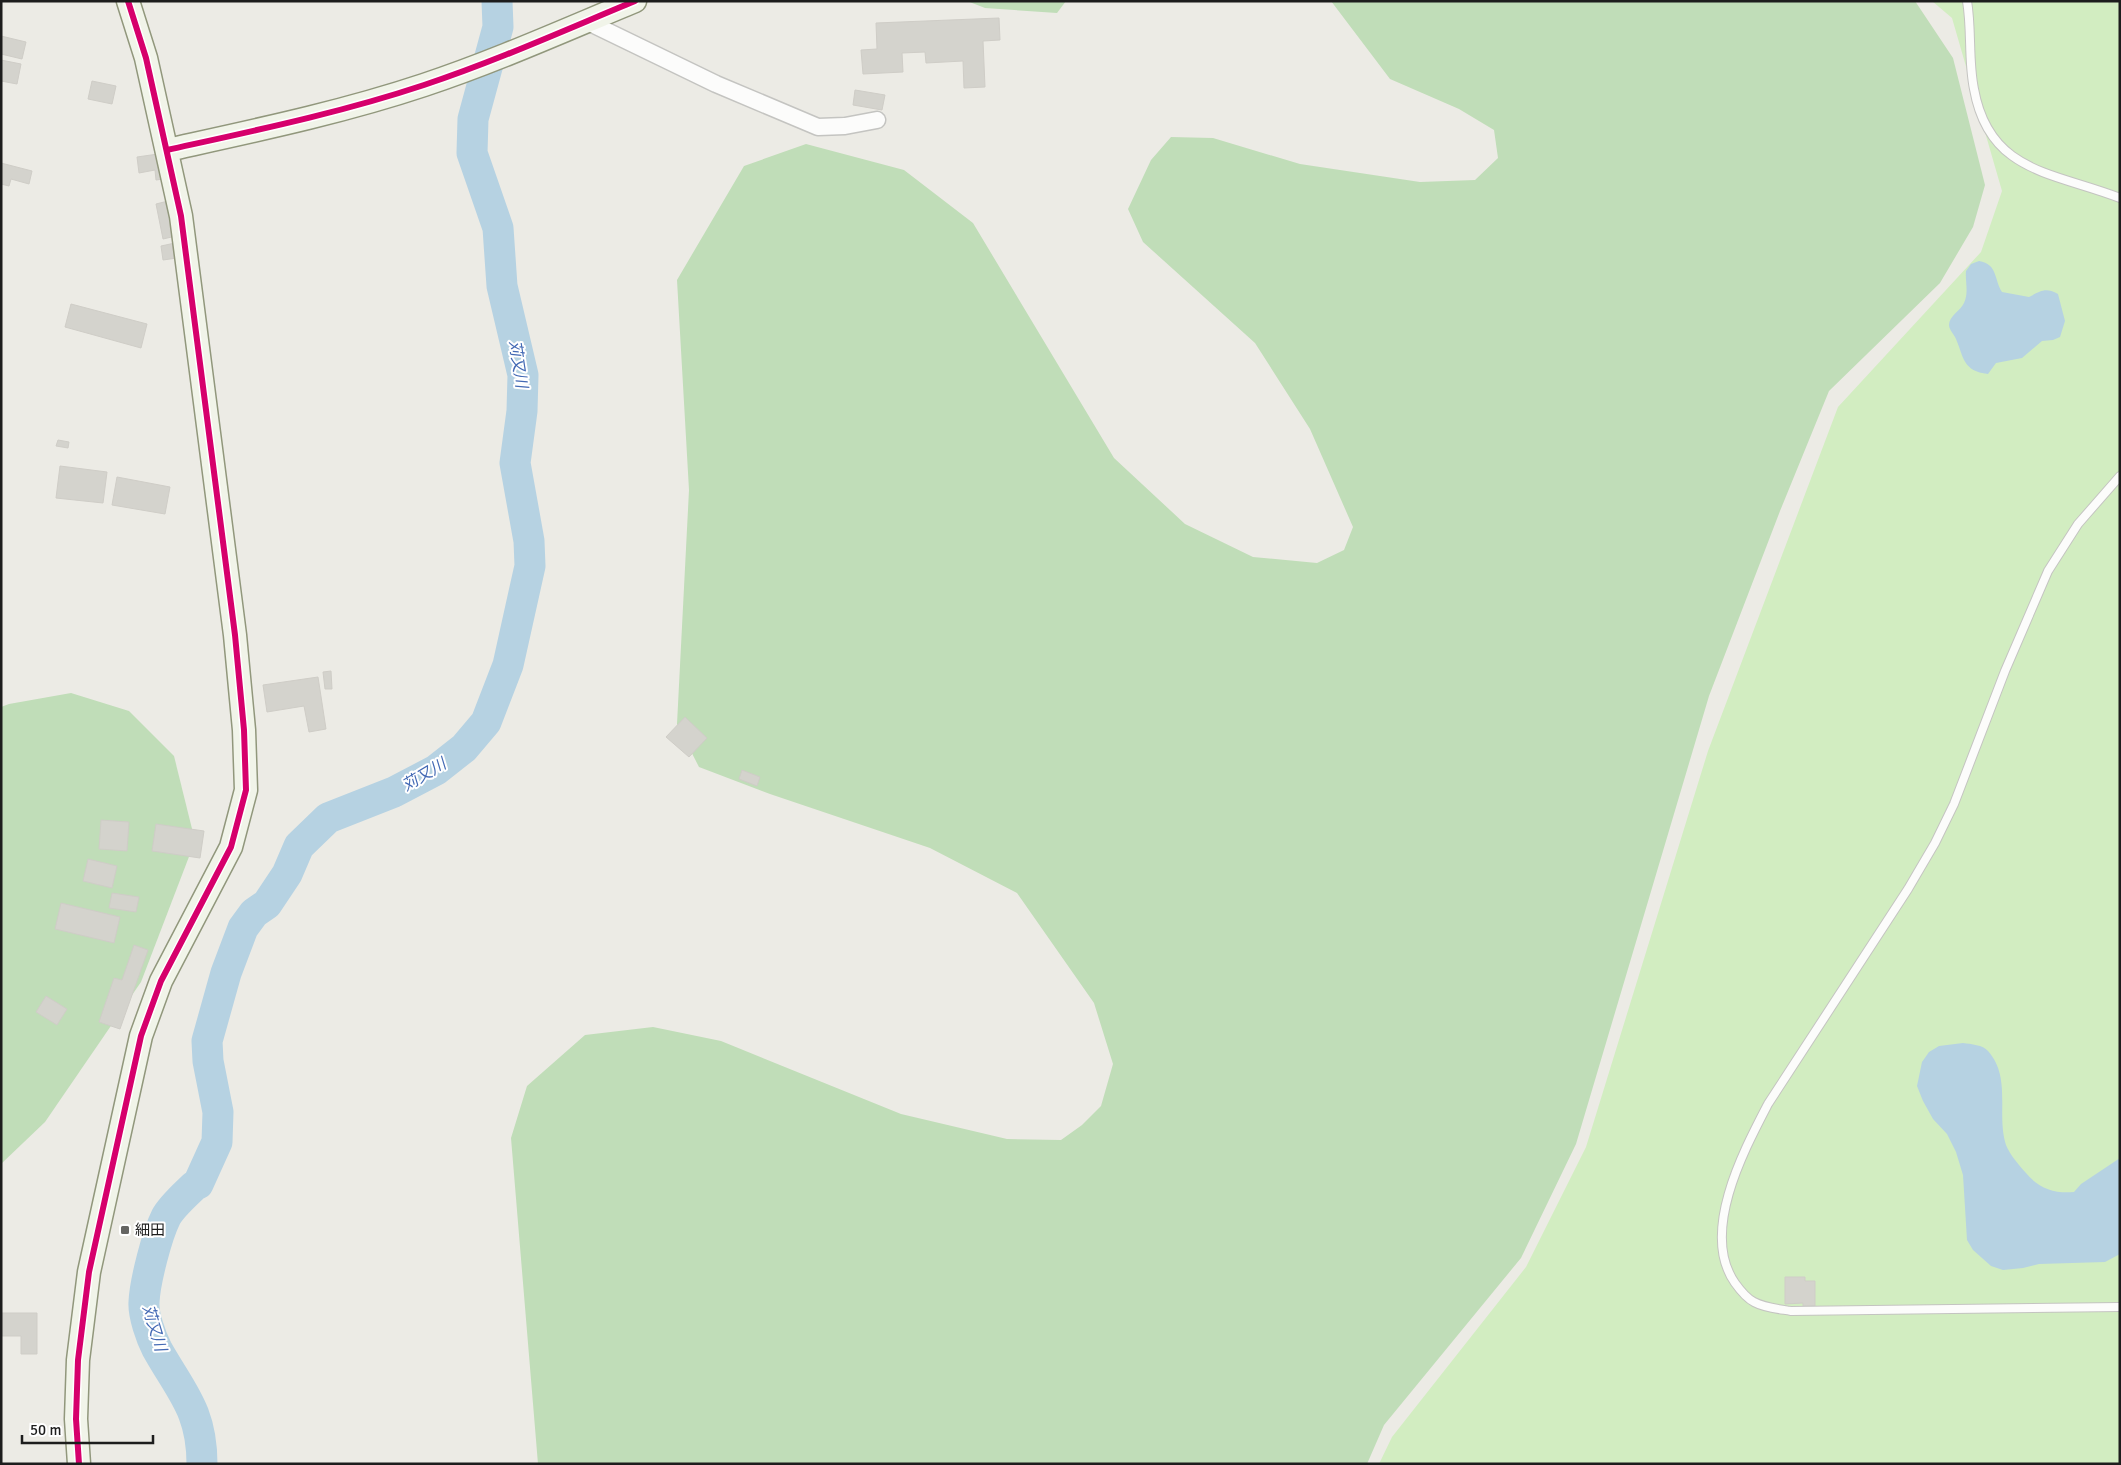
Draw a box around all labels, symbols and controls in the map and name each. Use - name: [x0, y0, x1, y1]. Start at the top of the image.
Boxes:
- water label: 苅又川: [504, 339, 532, 391]
- water label: 苅又川: [398, 753, 451, 796]
- place label: 細田: [135, 1221, 165, 1239]
- marker: 細田: [119, 1224, 131, 1236]
- water label: 苅又川: [137, 1302, 171, 1356]
- scale bar: [22, 1412, 154, 1444]
- text: 50 m: [30, 1421, 61, 1439]

